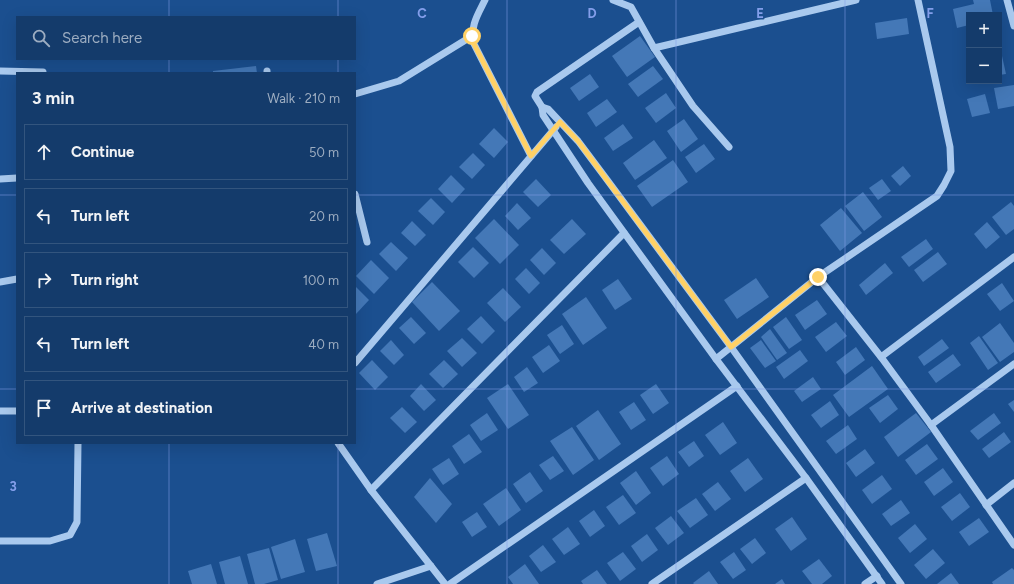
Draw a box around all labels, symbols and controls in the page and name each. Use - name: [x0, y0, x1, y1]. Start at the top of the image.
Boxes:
- text: C: [417, 6, 427, 21]
- text: D: [587, 6, 597, 21]
- text: E: [756, 6, 764, 21]
- text: F: [926, 6, 934, 21]
- map controls: [966, 12, 1002, 84]
- button: +: [966, 12, 1002, 48]
- search box: [16, 16, 356, 60]
- icon: search: [30, 27, 52, 49]
- route start: [463, 27, 481, 45]
- text: Search here: [62, 29, 142, 47]
- button: −: [966, 48, 1002, 84]
- text: 3 min: [32, 88, 74, 108]
- text: Walk · 210 m: [267, 91, 340, 106]
- icon: ahead: [33, 141, 55, 163]
- text: Continue: [71, 143, 134, 161]
- text: 50 m: [309, 145, 339, 160]
- icon: left: [33, 205, 55, 227]
- text: Turn left: [71, 207, 129, 225]
- text: 20 m: [309, 209, 339, 224]
- route end: [809, 268, 827, 286]
- icon: right: [33, 269, 55, 291]
- text: Turn right: [71, 271, 139, 289]
- text: 100 m: [303, 273, 339, 288]
- icon: left: [33, 333, 55, 355]
- text: Turn left: [71, 335, 129, 353]
- text: 40 m: [308, 337, 339, 352]
- icon: arrive: [33, 397, 55, 419]
- text: Arrive at destination: [71, 399, 212, 417]
- text: 3: [9, 479, 17, 494]

